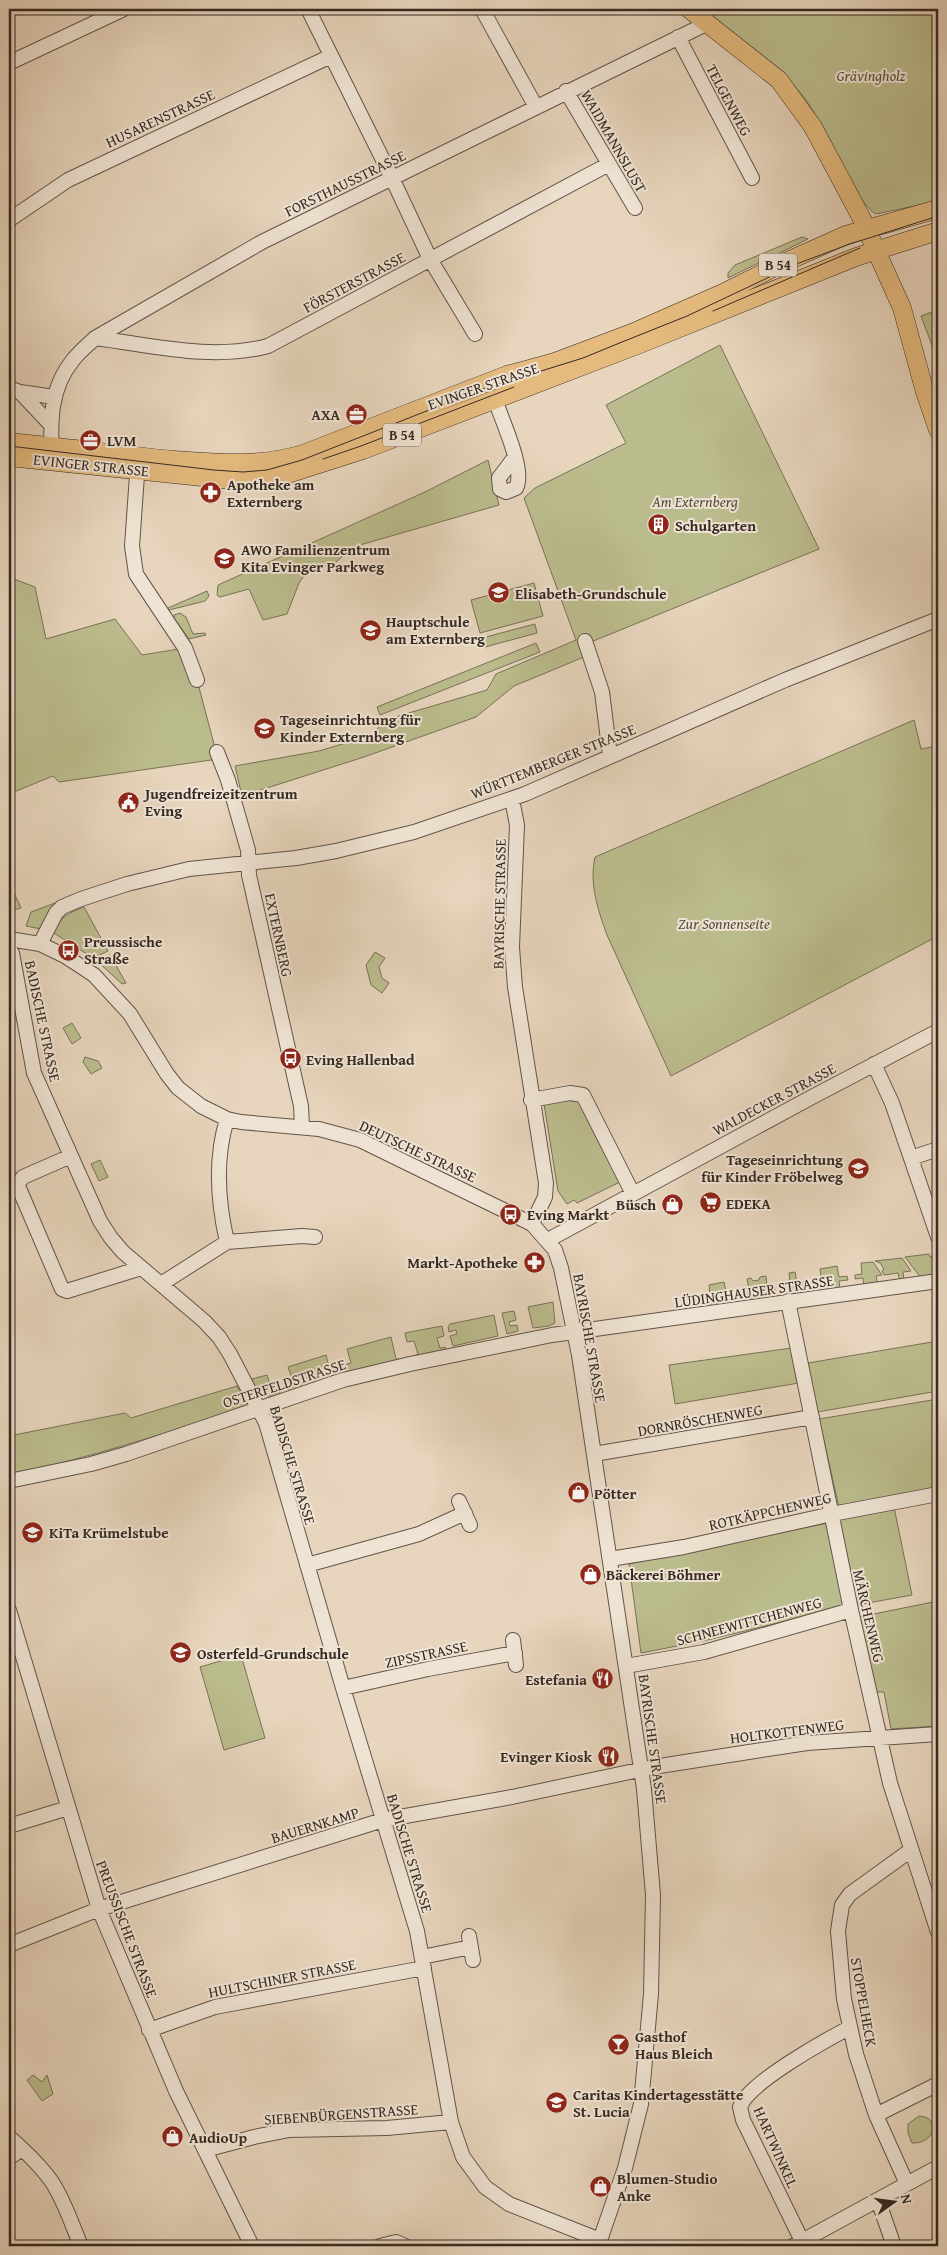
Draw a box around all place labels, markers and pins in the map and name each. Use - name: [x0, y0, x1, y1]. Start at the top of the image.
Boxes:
- office icon: AXA: [344, 402, 368, 426]
- place label: AXA: [311, 404, 340, 425]
- office icon: LVM: [79, 428, 103, 452]
- place label: LVM: [107, 430, 137, 451]
- place label: Apotheke am Externberg: [227, 474, 315, 512]
- pharmacy icon: Apotheke am Externberg: [199, 481, 223, 505]
- building icon: Schulgarten: [647, 513, 671, 537]
- place label: Schulgarten: [675, 515, 756, 536]
- place label: AWO Familienzentrum Kita Evinger Parkweg: [241, 539, 390, 577]
- school or university icon: AWO Familienzentrum Kita Evinger Parkweg: [213, 546, 237, 570]
- school or university icon: Elisabeth-Grundschule: [487, 581, 511, 605]
- place label: Elisabeth-Grundschule: [515, 583, 667, 604]
- place label: Hauptschule am Externberg: [386, 611, 485, 649]
- school or university icon: Hauptschule am Externberg: [358, 618, 382, 642]
- place label: Tageseinrichtung für Kinder Externberg: [280, 709, 421, 747]
- school or university icon: Tageseinrichtung für Kinder Externberg: [252, 716, 276, 740]
- place label: Jugendfreizeitzentrum Eving: [142, 783, 298, 821]
- public building icon: Jugendfreizeitzentrum Eving: [117, 790, 141, 814]
- place label: Preussische Straße: [84, 931, 162, 969]
- bus stop icon: Preussische Straße: [56, 938, 80, 962]
- bus stop icon: Eving Hallenbad: [278, 1047, 302, 1071]
- place label: Eving Hallenbad: [306, 1049, 415, 1070]
- place label: Tageseinrichtung für Kinder Fröbelweg: [701, 1149, 843, 1187]
- school or university icon: Tageseinrichtung für Kinder Fröbelweg: [847, 1156, 871, 1180]
- supermarket icon: EDEKA: [698, 1191, 722, 1215]
- shop icon: Büsch: [660, 1192, 684, 1216]
- place label: EDEKA: [726, 1193, 771, 1214]
- place label: Büsch: [616, 1194, 656, 1215]
- bus stop icon: Eving Markt: [499, 1202, 523, 1226]
- place label: Eving Markt: [527, 1204, 609, 1225]
- pharmacy icon: Markt-Apotheke: [522, 1250, 546, 1274]
- place label: Markt-Apotheke: [407, 1252, 518, 1273]
- shop icon: Pötter: [566, 1481, 590, 1505]
- place label: Pötter: [594, 1483, 636, 1504]
- school or university icon: KiTa Krümelstube: [21, 1520, 45, 1544]
- place label: KiTa Krümelstube: [49, 1522, 169, 1543]
- shop icon: Bäckerei Böhmer: [578, 1562, 602, 1586]
- place label: Bäckerei Böhmer: [606, 1564, 721, 1585]
- school or university icon: Osterfeld-Grundschule: [169, 1641, 193, 1665]
- place label: Osterfeld-Grundschule: [197, 1643, 349, 1664]
- restaurant icon: Estefania: [591, 1667, 615, 1691]
- place label: Estefania: [525, 1669, 587, 1690]
- restaurant icon: Evinger Kiosk: [596, 1744, 620, 1768]
- place label: Evinger Kiosk: [500, 1746, 592, 1767]
- place label: Gasthof Haus Bleich: [635, 2026, 713, 2064]
- bar icon: Gasthof Haus Bleich: [607, 2033, 631, 2057]
- place label: Caritas Kindertagesstätte St. Lucia: [573, 2084, 743, 2122]
- school or university icon: Caritas Kindertagesstätte St. Lucia: [545, 2091, 569, 2115]
- shop icon: AudioUp: [161, 2125, 185, 2149]
- place label: AudioUp: [189, 2127, 248, 2148]
- place label: Blumen-Studio Anke: [617, 2168, 717, 2206]
- shop icon: Blumen-Studio Anke: [589, 2175, 613, 2199]

